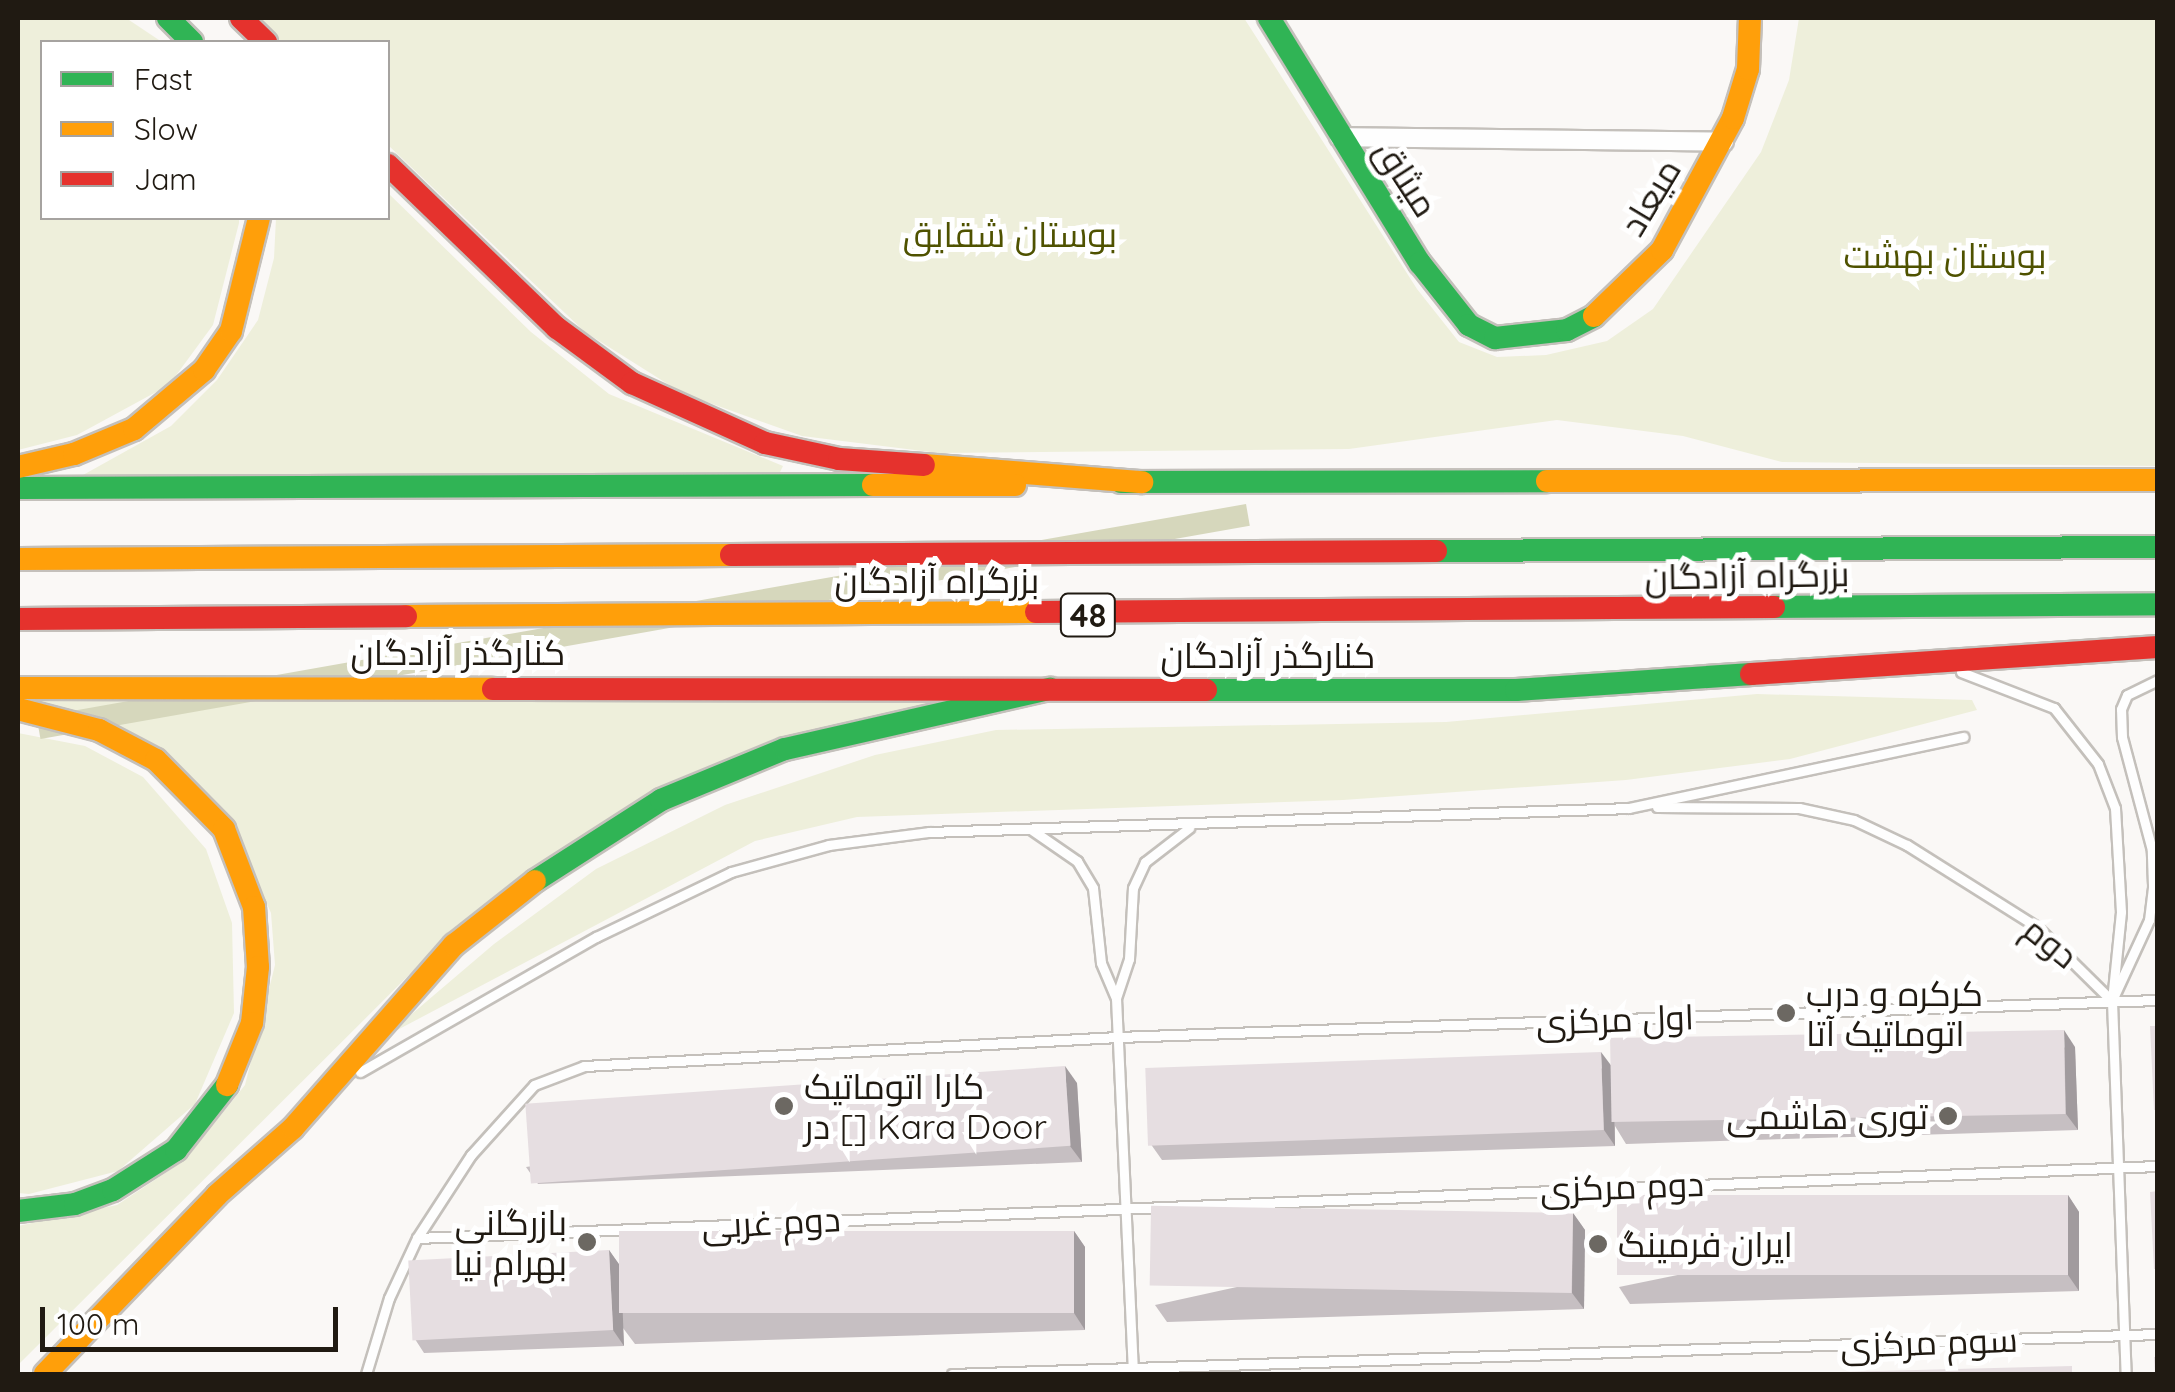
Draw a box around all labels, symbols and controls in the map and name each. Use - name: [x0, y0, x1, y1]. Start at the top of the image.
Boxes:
- legend: [40, 40, 390, 220]
- text: Fast: [134, 60, 193, 98]
- text: Slow: [134, 110, 198, 148]
- street label: میثاق: [1367, 132, 1447, 224]
- street label: میعاد: [1611, 151, 1689, 243]
- text: Jam: [134, 160, 197, 198]
- park label: بوستان شقایق: [903, 213, 1117, 255]
- park label: بوستان بهشت: [1843, 234, 2047, 276]
- street label: بزرگراه آزادگان: [1644, 552, 1850, 598]
- street label: بزرگراه آزادگان: [835, 559, 1039, 601]
- road number: 48: [1058, 588, 1118, 642]
- street label: کنارگذر آزادگان: [350, 631, 566, 673]
- street label: کنارگذر آزادگان: [1160, 634, 1376, 676]
- street label: دوم: [2015, 907, 2087, 977]
- place label: کرکره و درب اتوماتیک آتا: [1806, 972, 1983, 1054]
- street label: اول مرکزی: [1535, 995, 1695, 1043]
- marker: کرکره و درب اتوماتیک آتا: [1775, 1002, 1797, 1024]
- place label: کارا اتوماتیک در [] Kara Door: [804, 1065, 1047, 1147]
- marker: کارا اتوماتیک در [] Kara Door: [773, 1095, 795, 1117]
- place label: توری هاشمی: [1727, 1095, 1928, 1137]
- marker: توری هاشمی: [1937, 1105, 1959, 1127]
- street label: دوم مرکزی: [1539, 1162, 1705, 1210]
- street label: دوم غربی: [701, 1197, 841, 1247]
- place label: بازرگانی بهرام نیا: [453, 1201, 567, 1283]
- place label: ایران فرمینگ: [1618, 1223, 1793, 1265]
- marker: بازرگانی بهرام نیا: [576, 1231, 598, 1253]
- marker: ایران فرمینگ: [1587, 1233, 1609, 1255]
- scale bar: [45, 1287, 342, 1349]
- text: 100 m: [57, 1305, 139, 1343]
- street label: سوم مرکزی: [1840, 1318, 2018, 1366]

